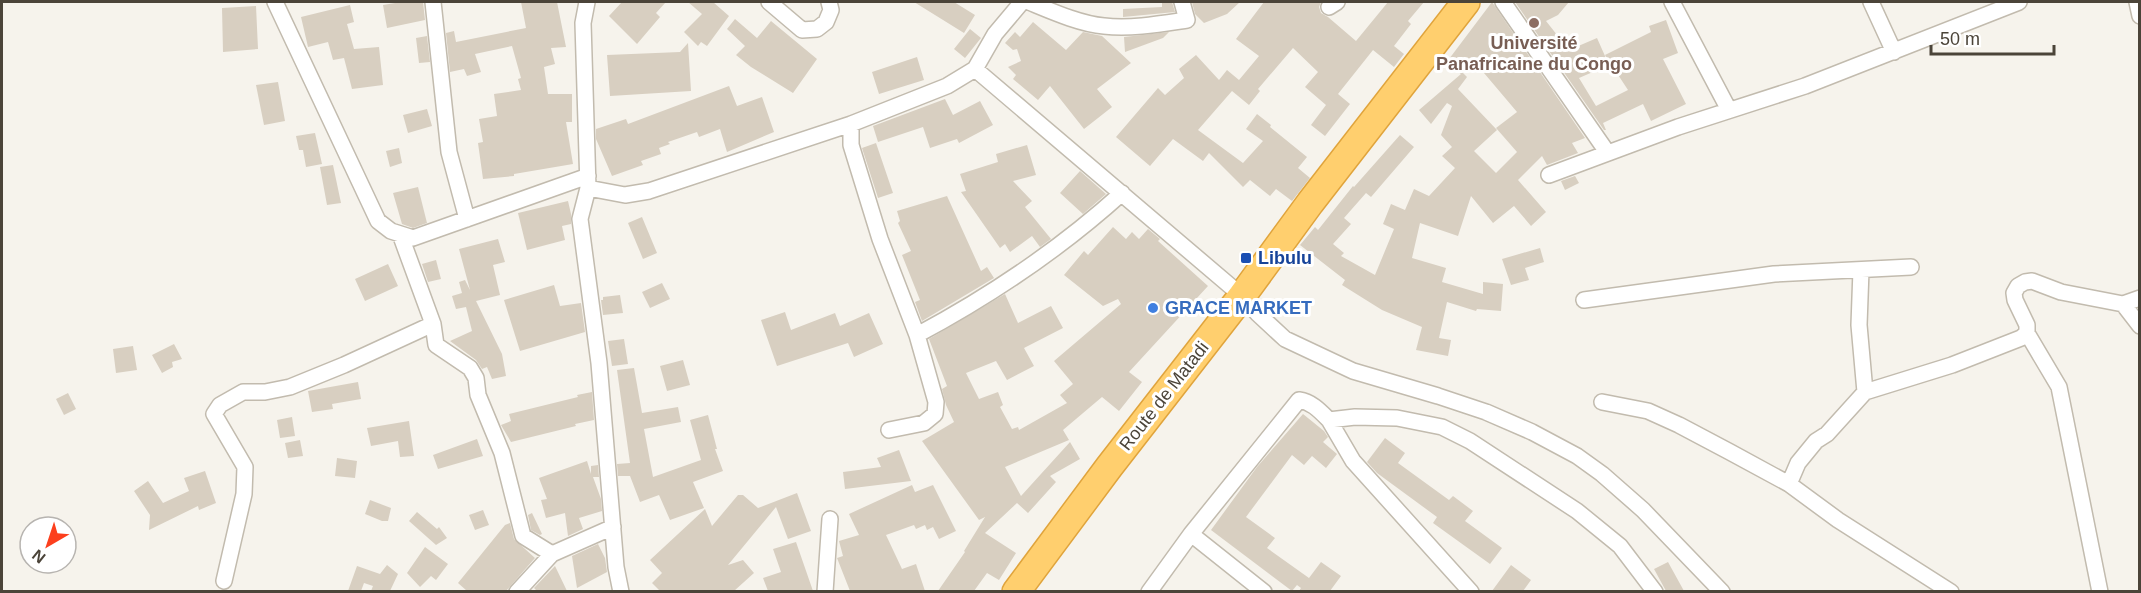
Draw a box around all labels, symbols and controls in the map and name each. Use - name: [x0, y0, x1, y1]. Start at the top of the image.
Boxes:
- marker: Université Panafricaine du Congo: [1527, 16, 1541, 30]
- scale bar: [1931, 18, 2054, 56]
- text: 50 m: [1940, 29, 1980, 49]
- place label: Université Panafricaine du Congo: [1436, 33, 1632, 74]
- place label: Libulu: [1258, 248, 1312, 268]
- marker: Libulu: [1239, 251, 1253, 265]
- place label: GRACE MARKET: [1165, 298, 1312, 318]
- marker: GRACE MARKET: [1146, 301, 1160, 315]
- street label: Route de Matadi: [1115, 338, 1213, 454]
- north arrow: [18, 515, 78, 575]
- text: N: [29, 546, 49, 567]

